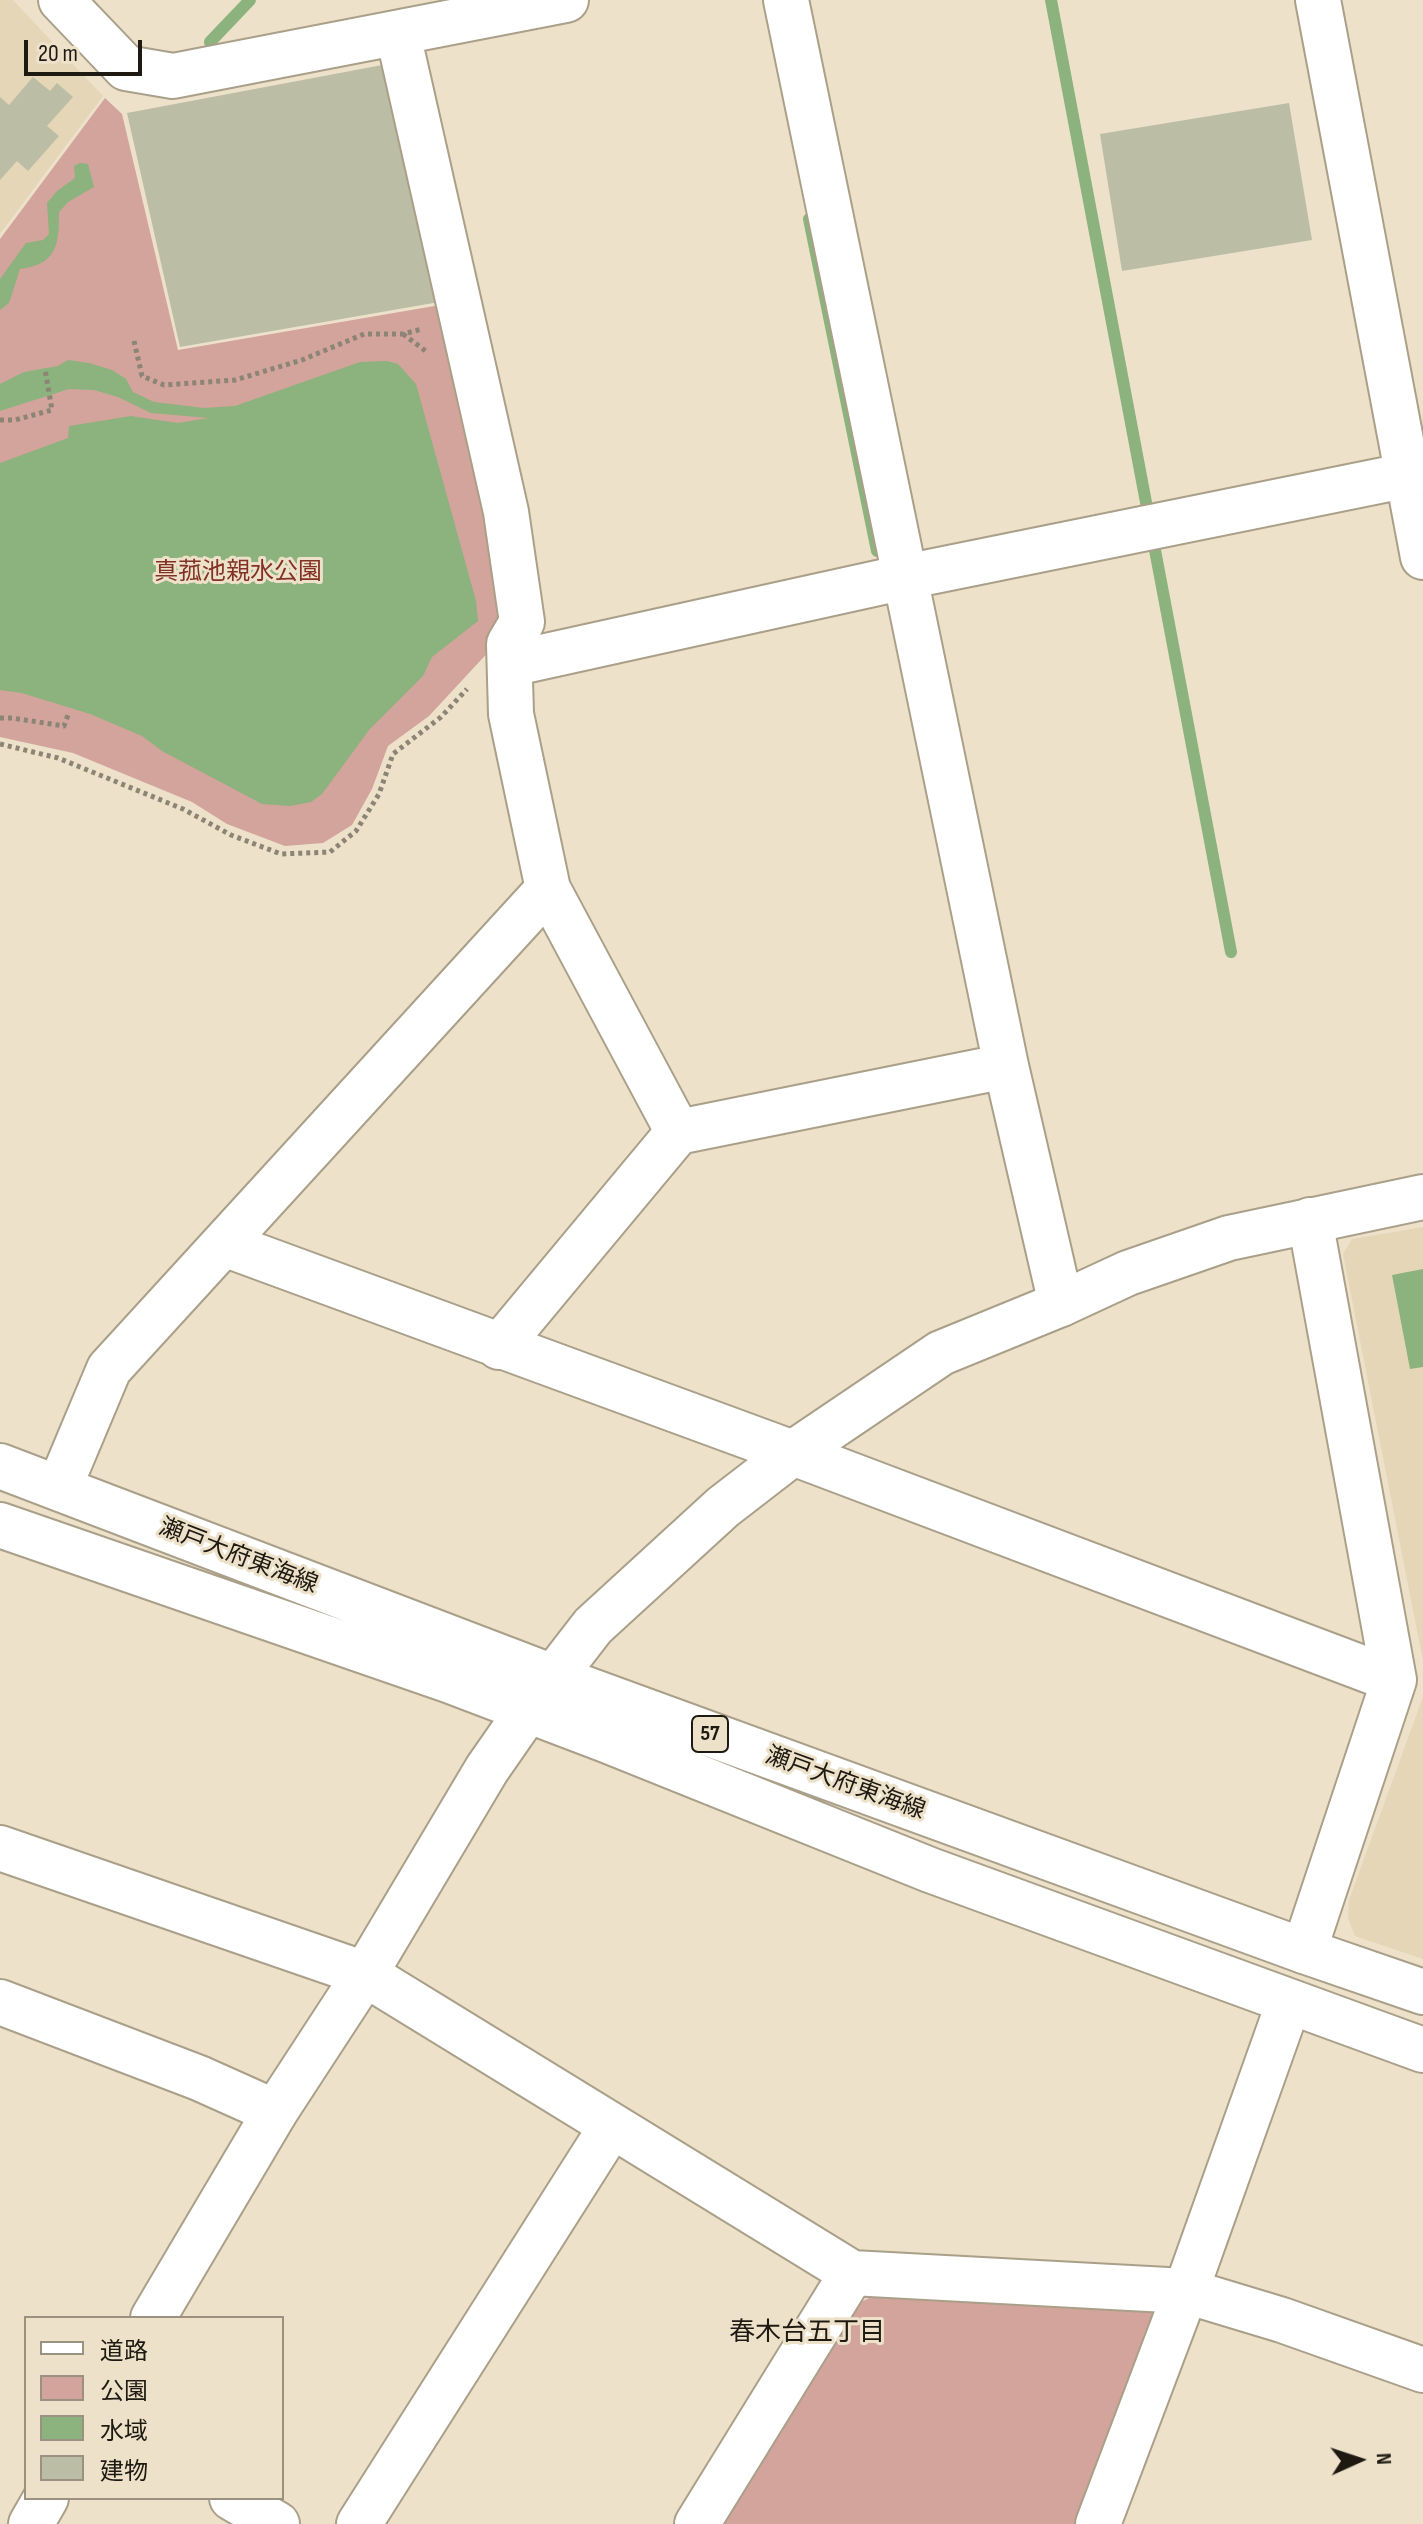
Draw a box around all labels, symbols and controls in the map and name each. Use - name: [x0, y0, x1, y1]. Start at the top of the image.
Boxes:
- scale bar: [28, 24, 146, 74]
- text: 20 m: [38, 39, 78, 68]
- park label: 真菰池親水公園: [154, 559, 322, 587]
- street label: 瀬戸大府東海線: [154, 1513, 322, 1601]
- road number: 57: [692, 1716, 728, 1752]
- street label: 瀬戸大府東海線: [761, 1742, 929, 1826]
- legend: [24, 2316, 284, 2500]
- district label: 春木台五丁目: [729, 2317, 885, 2349]
- text: 道路: [100, 2337, 148, 2366]
- text: 公園: [100, 2377, 148, 2406]
- text: 水域: [100, 2417, 148, 2446]
- north arrow: [1319, 2420, 1399, 2500]
- text: N: [1370, 2452, 1397, 2465]
- text: 建物: [100, 2457, 148, 2486]

